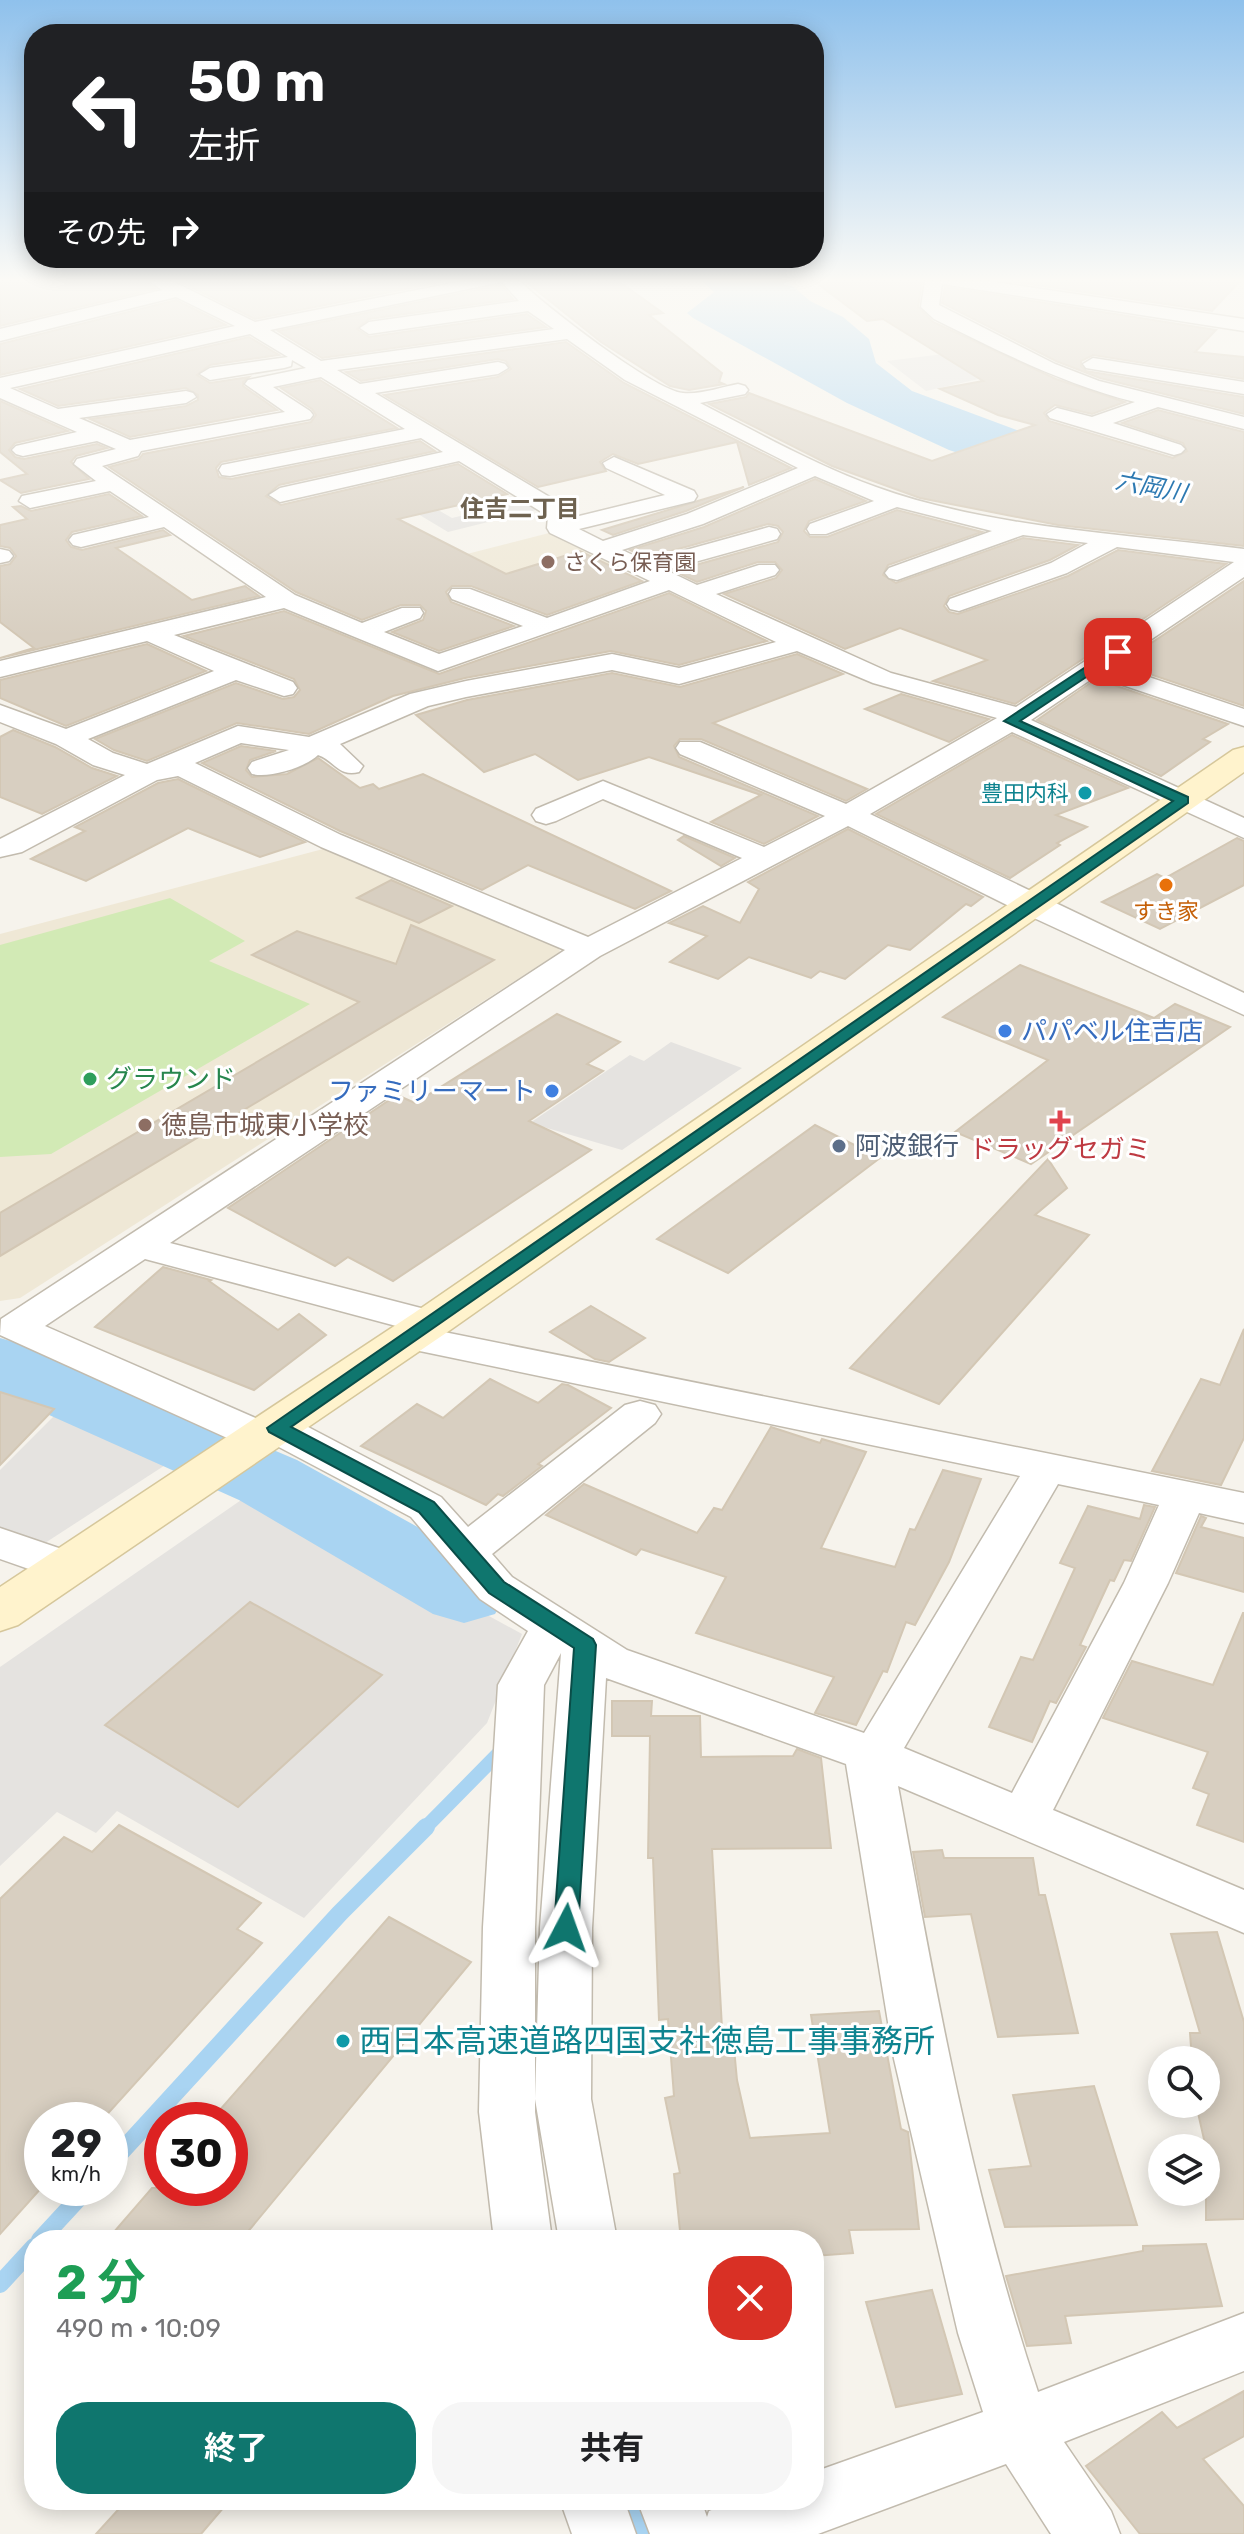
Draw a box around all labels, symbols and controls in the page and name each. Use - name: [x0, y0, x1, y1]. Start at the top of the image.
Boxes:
- text: 50 m: [188, 49, 325, 115]
- icon: left: [56, 56, 160, 160]
- text: 左折: [188, 124, 260, 167]
- icon: right: [162, 208, 206, 252]
- text: その先: [56, 215, 146, 251]
- water label: 六岡川: [1113, 466, 1192, 508]
- district label: 住吉二丁目: [460, 495, 580, 523]
- place label: さくら保育園: [564, 549, 696, 576]
- marker: さくら保育園: [539, 553, 557, 571]
- pin: [1084, 618, 1152, 686]
- icon: arrive: [1096, 630, 1140, 674]
- place label: 豊田内科: [981, 780, 1069, 807]
- marker: 豊田内科: [1076, 784, 1094, 802]
- marker: すき家: [1157, 876, 1175, 894]
- place label: すき家: [1133, 898, 1199, 925]
- place label: パパベル住吉店: [1021, 1016, 1203, 1047]
- marker: パパベル住吉店: [996, 1022, 1014, 1040]
- place label: グラウンド: [106, 1064, 236, 1095]
- marker: グラウンド: [81, 1070, 99, 1088]
- place label: ファミリーマート: [328, 1076, 536, 1107]
- marker: ファミリーマート: [543, 1082, 561, 1100]
- place label: 徳島市城東小学校: [161, 1110, 369, 1141]
- marker: ドラッグセガミ: [1051, 1112, 1069, 1130]
- marker: 徳島市城東小学校: [136, 1116, 154, 1134]
- place label: 阿波銀行: [855, 1131, 959, 1162]
- place label: ドラッグセガミ: [969, 1134, 1151, 1165]
- marker: 阿波銀行: [830, 1137, 848, 1155]
- position arrow: [524, 1886, 608, 1970]
- place label: 西日本高速道路四国支社徳島工事事務所: [359, 2022, 935, 2060]
- marker: 西日本高速道路四国支社徳島工事事務所: [334, 2032, 352, 2050]
- map controls: [1148, 2046, 1220, 2206]
- button: search: [1148, 2046, 1220, 2118]
- speed limit sign: 30: [144, 2102, 248, 2206]
- text: 29: [50, 2120, 102, 2167]
- button: layers: [1148, 2134, 1220, 2206]
- text: km/h: [51, 2162, 101, 2186]
- text: 2 分: [56, 2254, 145, 2311]
- button: close: [708, 2256, 792, 2340]
- text: 490 m · 10:09: [56, 2313, 221, 2344]
- button: 終了: [56, 2402, 416, 2494]
- button: 共有: [432, 2402, 792, 2494]

